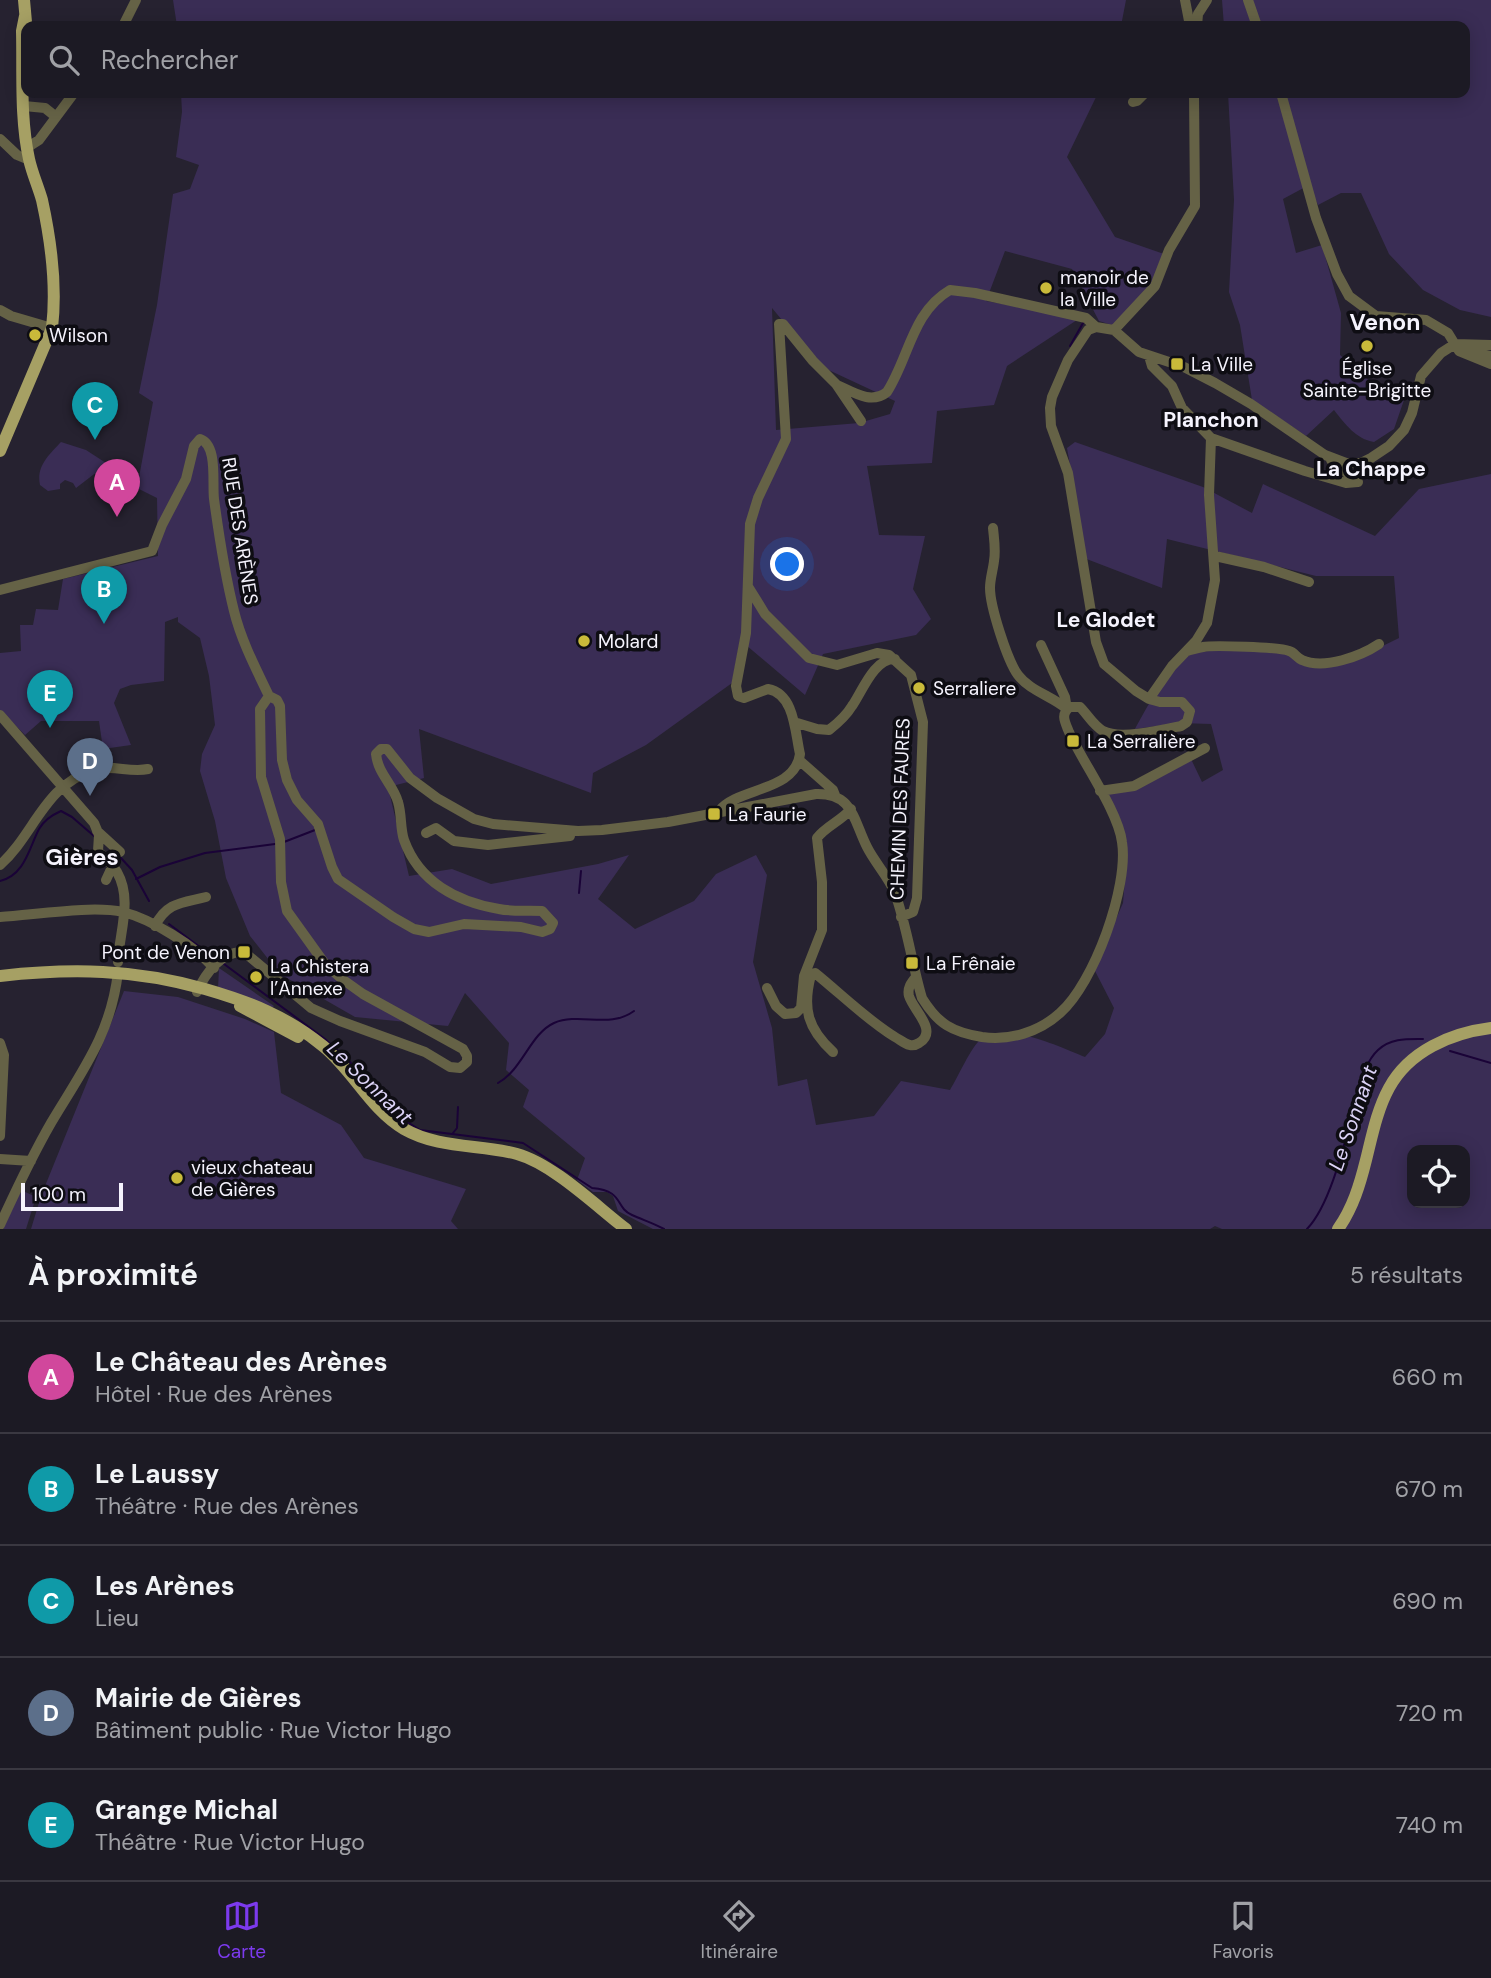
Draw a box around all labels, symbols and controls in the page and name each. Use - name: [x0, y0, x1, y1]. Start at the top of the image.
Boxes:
- search box: [21, 21, 1470, 98]
- icon: search: [45, 41, 83, 79]
- text: Rechercher: [101, 43, 238, 77]
- place label: manoir de la Ville: [1060, 265, 1149, 312]
- marker: manoir de la Ville: [1038, 280, 1054, 296]
- district label: Venon: [1349, 307, 1421, 337]
- place label: Wilson: [49, 323, 108, 348]
- marker: Wilson: [27, 327, 43, 343]
- marker: Église Sainte-Brigitte: [1359, 338, 1375, 354]
- place label: La Ville: [1191, 352, 1253, 377]
- marker: La Ville: [1169, 356, 1185, 372]
- place label: Église Sainte-Brigitte: [1303, 356, 1431, 403]
- pin: C: [72, 382, 118, 440]
- district label: Planchon: [1163, 406, 1259, 434]
- street label: RUE DES ARÈNES: [216, 455, 264, 607]
- district label: La Chappe: [1316, 455, 1426, 483]
- pin: A: [94, 459, 140, 517]
- your location: [770, 547, 804, 581]
- pin: B: [81, 566, 127, 624]
- district label: Le Glodet: [1057, 606, 1155, 634]
- place label: Molard: [598, 629, 658, 654]
- marker: Molard: [576, 633, 592, 649]
- pin: E: [27, 670, 73, 728]
- place label: Serraliere: [933, 676, 1016, 701]
- marker: Serraliere: [911, 680, 927, 696]
- street label: CHEMIN DES FAURES: [884, 718, 916, 900]
- place label: La Serralière: [1087, 729, 1196, 754]
- marker: La Serralière: [1065, 733, 1081, 749]
- pin: D: [67, 738, 113, 796]
- place label: La Faurie: [728, 802, 807, 827]
- marker: La Faurie: [706, 806, 722, 822]
- district label: Gières: [45, 842, 119, 872]
- place label: Pont de Venon: [102, 940, 230, 965]
- marker: Pont de Venon: [236, 944, 252, 960]
- place label: La Frênaie: [926, 951, 1016, 976]
- place label: La Chistera l’Annexe: [270, 954, 369, 1001]
- marker: La Frênaie: [904, 955, 920, 971]
- marker: La Chistera l’Annexe: [248, 969, 264, 985]
- water label: Le Sonnant: [321, 1035, 420, 1132]
- water label: Le Sonnant: [1322, 1061, 1384, 1174]
- map controls: [1407, 1145, 1470, 1208]
- button: locate: [1407, 1145, 1470, 1208]
- place label: vieux chateau de Gières: [191, 1155, 313, 1202]
- marker: vieux chateau de Gières: [169, 1170, 185, 1186]
- scale bar: [21, 1180, 122, 1212]
- text: 100 m: [32, 1182, 86, 1207]
- text: À proximité: [28, 1255, 198, 1294]
- text: 5 résultats: [1350, 1260, 1463, 1290]
- text: Le Château des Arènes: [95, 1345, 388, 1379]
- text: A: [43, 1362, 59, 1392]
- text: 660 m: [1392, 1362, 1463, 1392]
- text: Hôtel · Rue des Arènes: [95, 1379, 333, 1409]
- text: Le Laussy: [95, 1457, 219, 1491]
- text: B: [44, 1474, 58, 1504]
- text: 670 m: [1395, 1474, 1463, 1504]
- text: Théâtre · Rue des Arènes: [95, 1491, 359, 1521]
- text: Les Arènes: [95, 1569, 235, 1603]
- text: C: [43, 1586, 59, 1616]
- text: 690 m: [1392, 1586, 1463, 1616]
- text: Lieu: [95, 1603, 139, 1633]
- text: Mairie de Gières: [95, 1681, 302, 1715]
- text: D: [43, 1698, 59, 1728]
- text: 720 m: [1396, 1698, 1463, 1728]
- text: Bâtiment public · Rue Victor Hugo: [95, 1715, 452, 1745]
- text: Grange Michal: [95, 1793, 278, 1827]
- text: E: [44, 1810, 58, 1840]
- text: 740 m: [1396, 1810, 1463, 1840]
- text: Théâtre · Rue Victor Hugo: [95, 1827, 365, 1857]
- tab: Carte: [217, 1897, 266, 1964]
- tab: Itinéraire: [700, 1897, 778, 1964]
- tab: Favoris: [1212, 1897, 1274, 1964]

